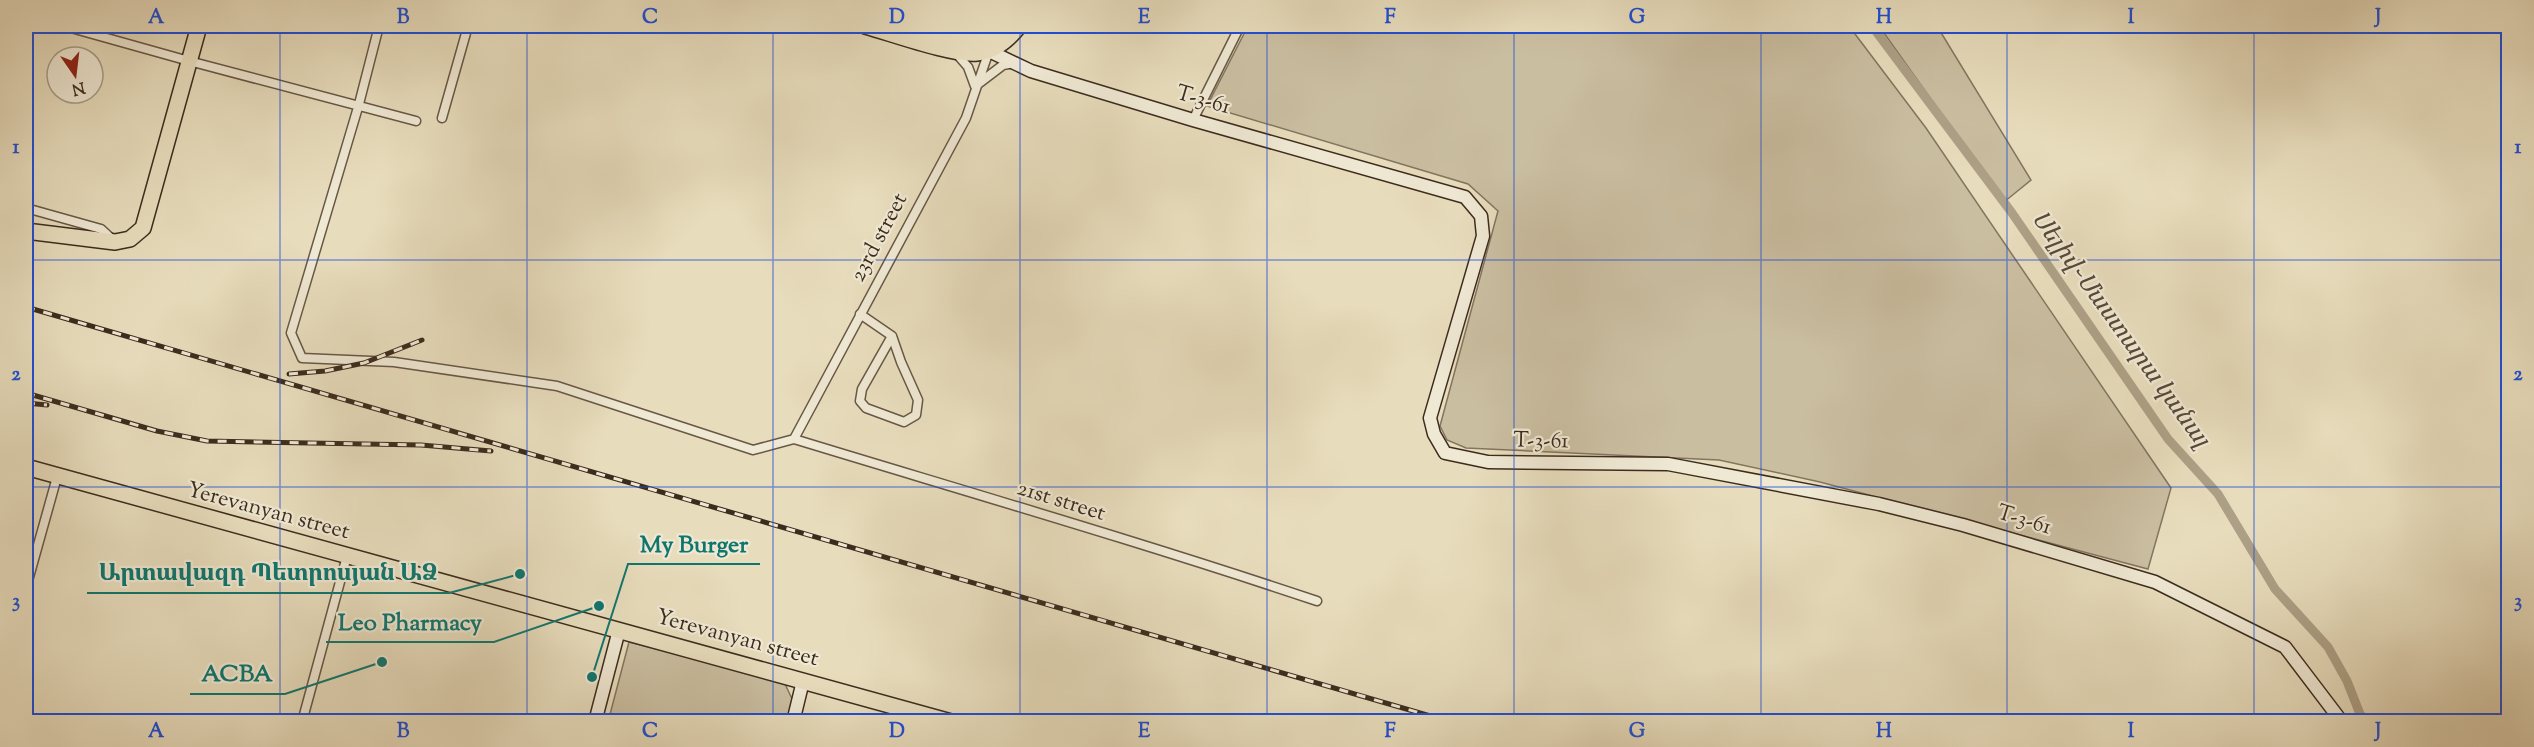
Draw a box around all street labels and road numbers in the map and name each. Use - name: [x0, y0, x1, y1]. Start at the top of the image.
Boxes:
- street label: T-3-61: [1172, 78, 1235, 124]
- street label: 23rd street: [843, 187, 917, 288]
- street label: T-3-61: [1513, 426, 1569, 458]
- street label: 21st street: [1013, 473, 1110, 531]
- street label: Yerevanyan street: [183, 475, 353, 549]
- street label: T-3-61: [1993, 498, 2056, 545]
- street label: Yerevanyan street: [652, 602, 822, 676]

